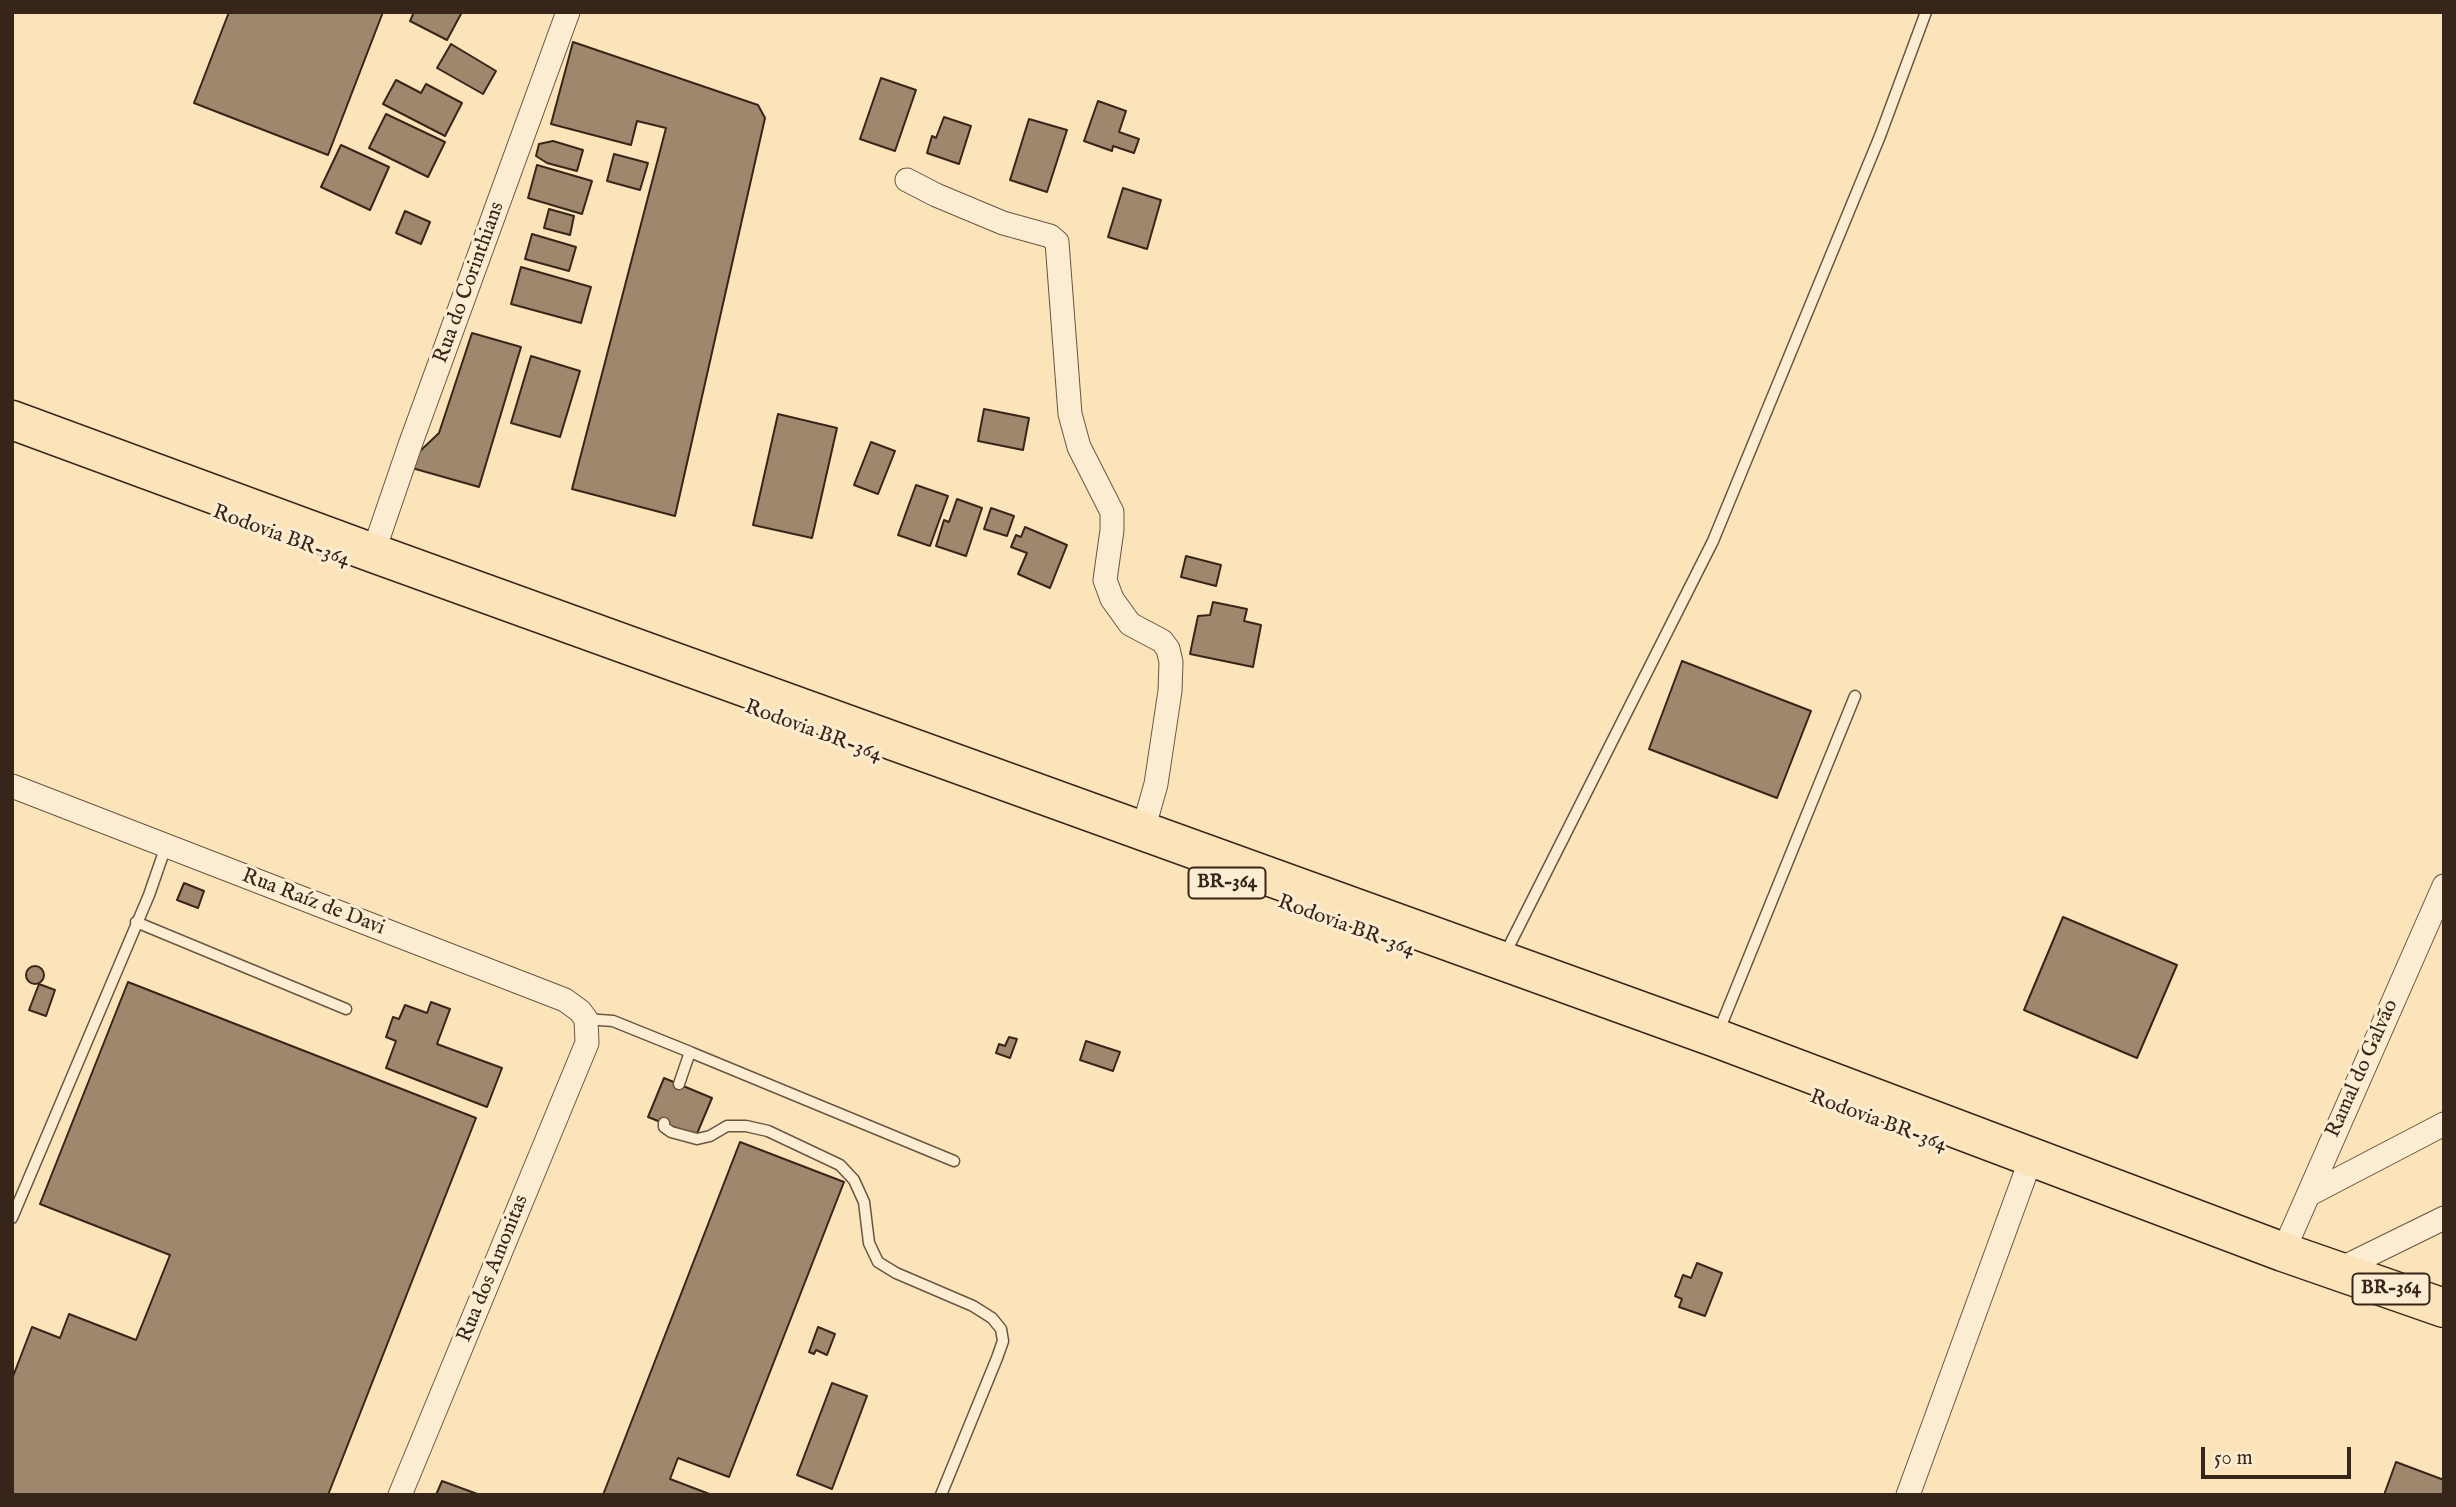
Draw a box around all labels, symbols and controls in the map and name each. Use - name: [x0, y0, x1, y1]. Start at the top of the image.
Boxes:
- street label: Rua do Corinthians: [429, 199, 511, 367]
- street label: Rodovia BR-364: [209, 500, 353, 574]
- street label: Rodovia BR-364: [741, 695, 885, 769]
- street label: Rua Raíz de Davi: [238, 864, 388, 942]
- road number: BR-364: [1188, 868, 1266, 898]
- street label: Rodovia BR-364: [1274, 890, 1418, 964]
- street label: Ramal do Galvão: [2321, 996, 2405, 1142]
- street label: Rodovia BR-364: [1806, 1085, 1950, 1159]
- street label: Rua dos Amonitas: [453, 1192, 535, 1346]
- road number: BR-364: [2352, 1274, 2430, 1304]
- scale bar: [2204, 1434, 2354, 1478]
- text: 50 m: [2214, 1445, 2253, 1472]

